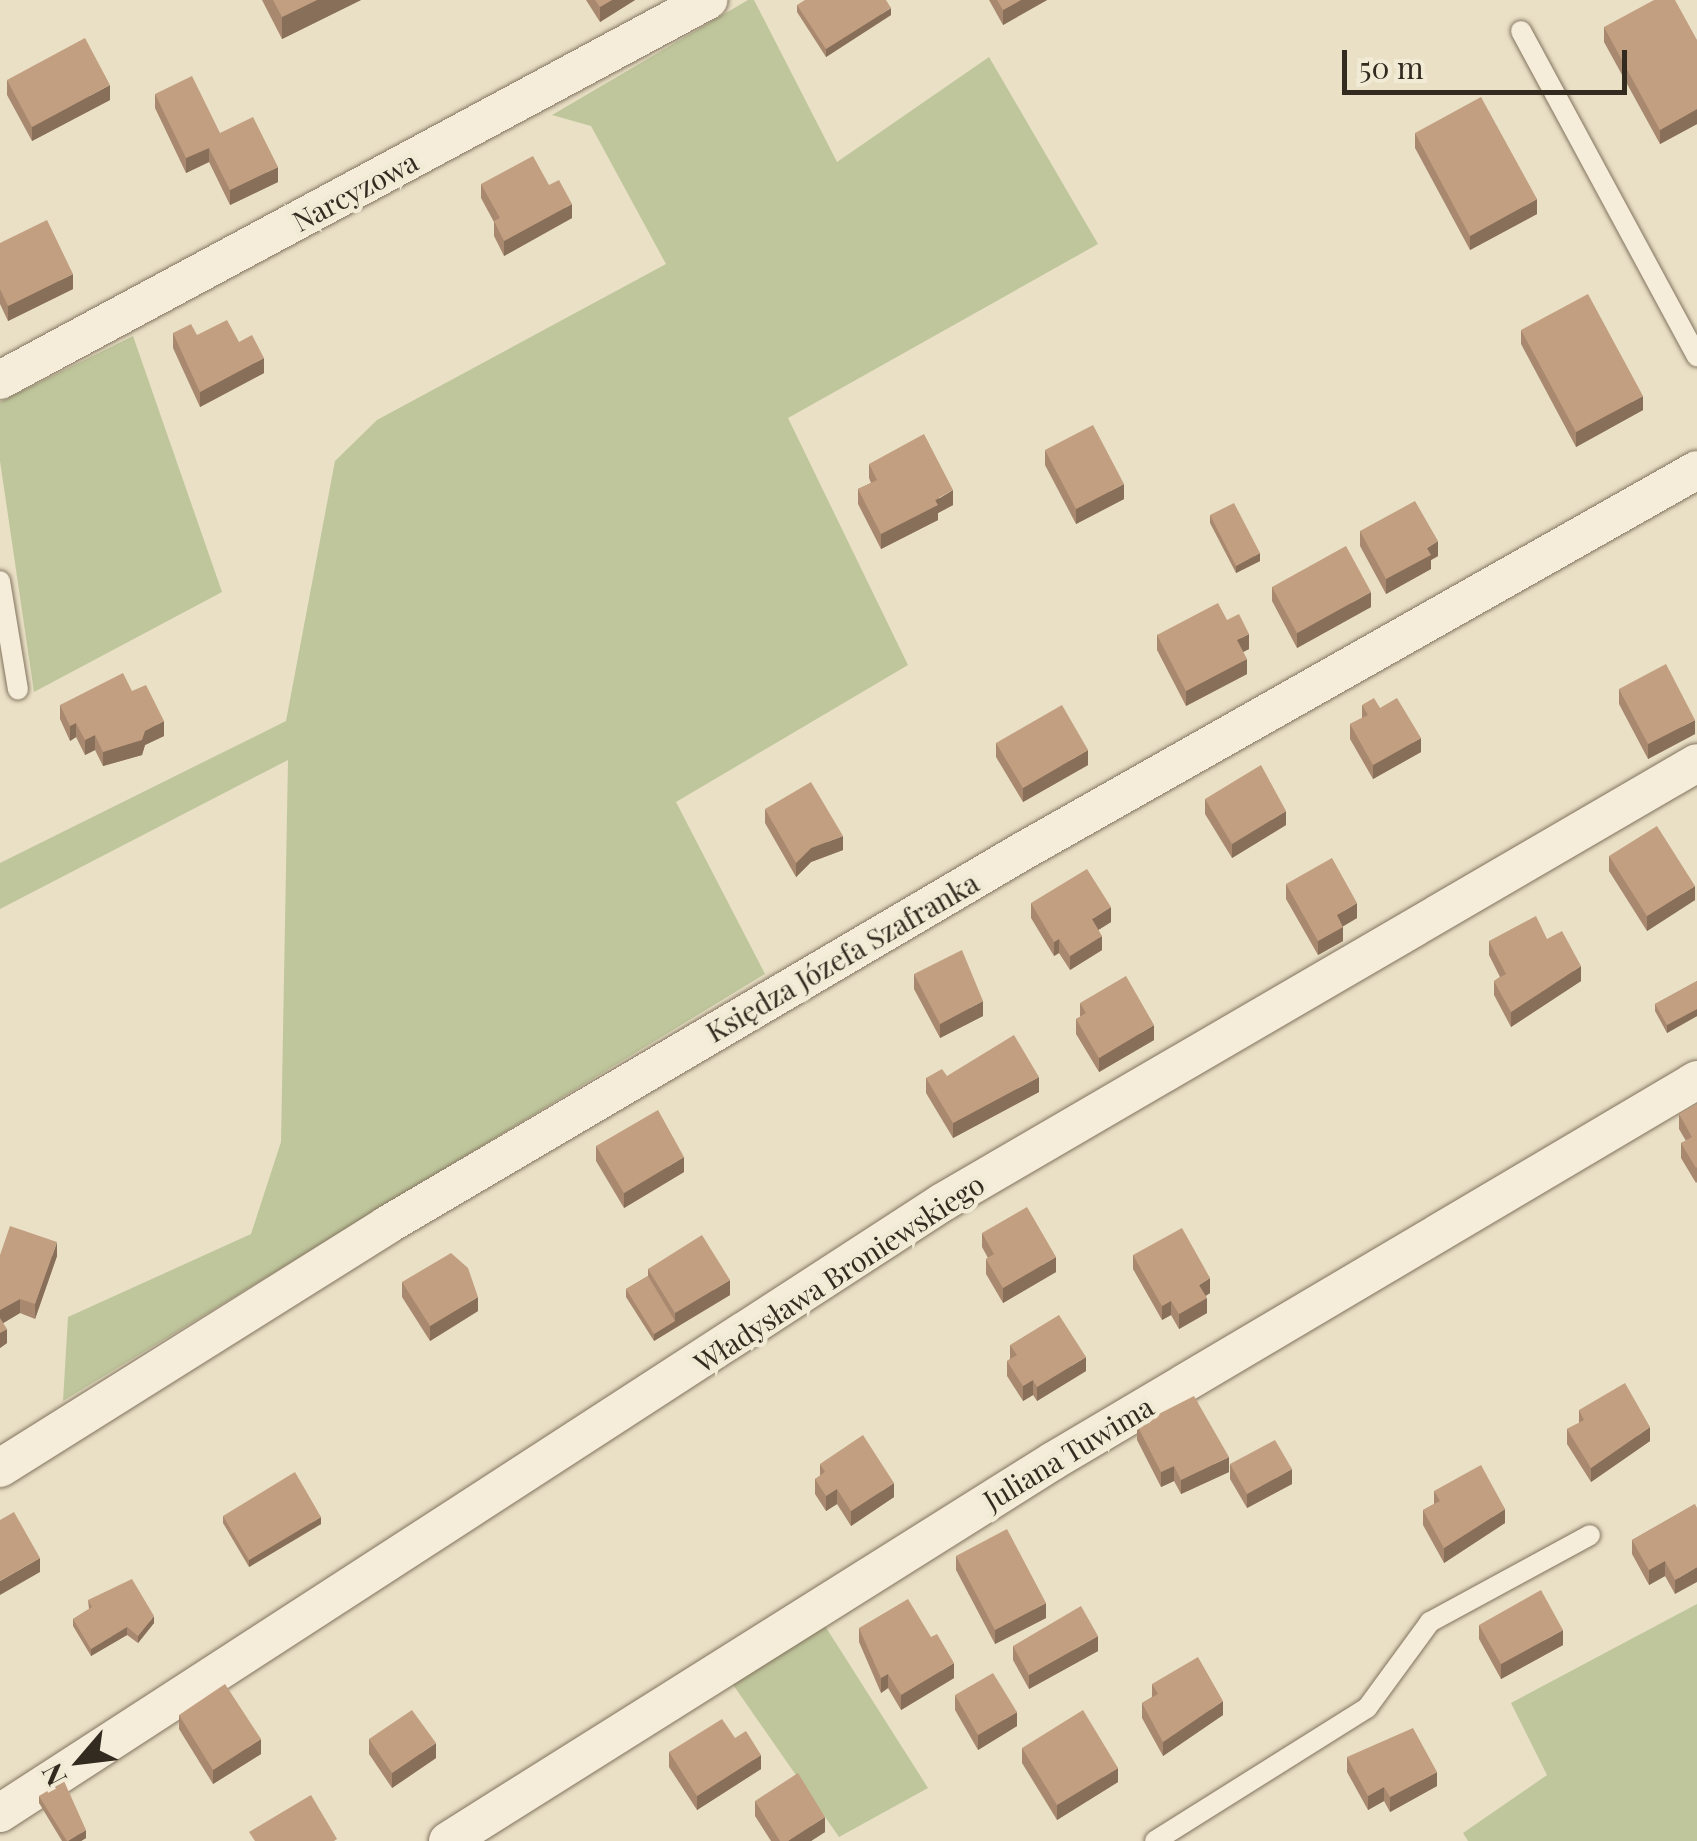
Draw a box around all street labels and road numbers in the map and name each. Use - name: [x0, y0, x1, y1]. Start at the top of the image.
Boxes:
- street label: Narcyzowa: [287, 144, 423, 238]
- street label: Księdza Józefa Szafranka: [700, 865, 984, 1049]
- street label: Władysława Broniewskiego: [688, 1167, 990, 1379]
- street label: Juliana Tuwima: [977, 1389, 1159, 1517]

